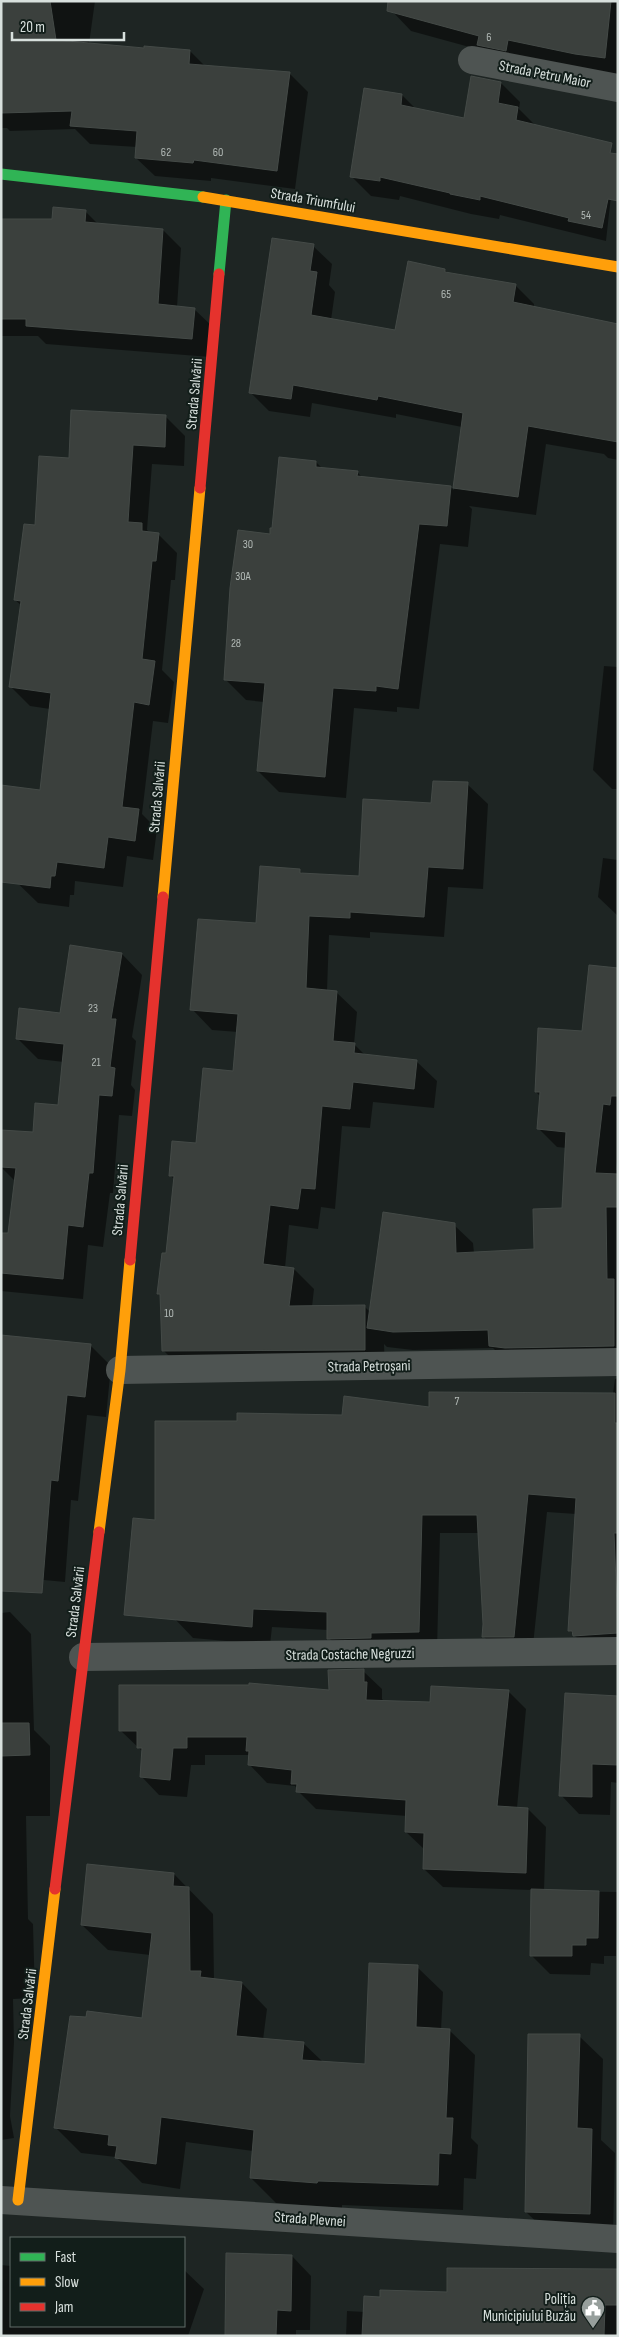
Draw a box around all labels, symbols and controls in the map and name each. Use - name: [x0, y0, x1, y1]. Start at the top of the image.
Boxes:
- scale bar: [12, 10, 125, 42]
- text: 20 m: [20, 18, 45, 37]
- house number: 6: [486, 30, 492, 45]
- street label: Strada Petru Maior: [497, 56, 593, 93]
- house number: 62: [161, 145, 171, 160]
- house number: 60: [213, 145, 223, 160]
- street label: Strada Triumfului: [269, 184, 357, 217]
- house number: 54: [581, 208, 591, 223]
- house number: 65: [441, 287, 451, 302]
- street label: Strada Salvării: [182, 357, 207, 430]
- house number: 30: [243, 537, 253, 552]
- house number: 30A: [235, 569, 252, 584]
- house number: 28: [231, 636, 241, 651]
- street label: Strada Salvării: [145, 760, 170, 833]
- house number: 23: [88, 1001, 98, 1016]
- house number: 21: [91, 1055, 101, 1070]
- street label: Strada Salvării: [108, 1163, 133, 1236]
- house number: 10: [164, 1306, 174, 1321]
- street label: Strada Petroșani: [327, 1356, 411, 1377]
- house number: 7: [455, 1394, 460, 1409]
- street label: Strada Salvării: [62, 1565, 89, 1639]
- street label: Strada Costache Negruzzi: [285, 1644, 415, 1665]
- street label: Strada Salvării: [14, 1967, 41, 2041]
- street label: Strada Plevnei: [274, 2208, 346, 2231]
- legend: [10, 2237, 185, 2327]
- text: Fast: [55, 2248, 77, 2267]
- text: Slow: [55, 2273, 79, 2292]
- place label: Poliția Municipiului Buzău: [483, 2290, 576, 2326]
- public building icon: Poliția Municipiului Buzău: [580, 2295, 606, 2329]
- text: Jam: [54, 2298, 73, 2317]

